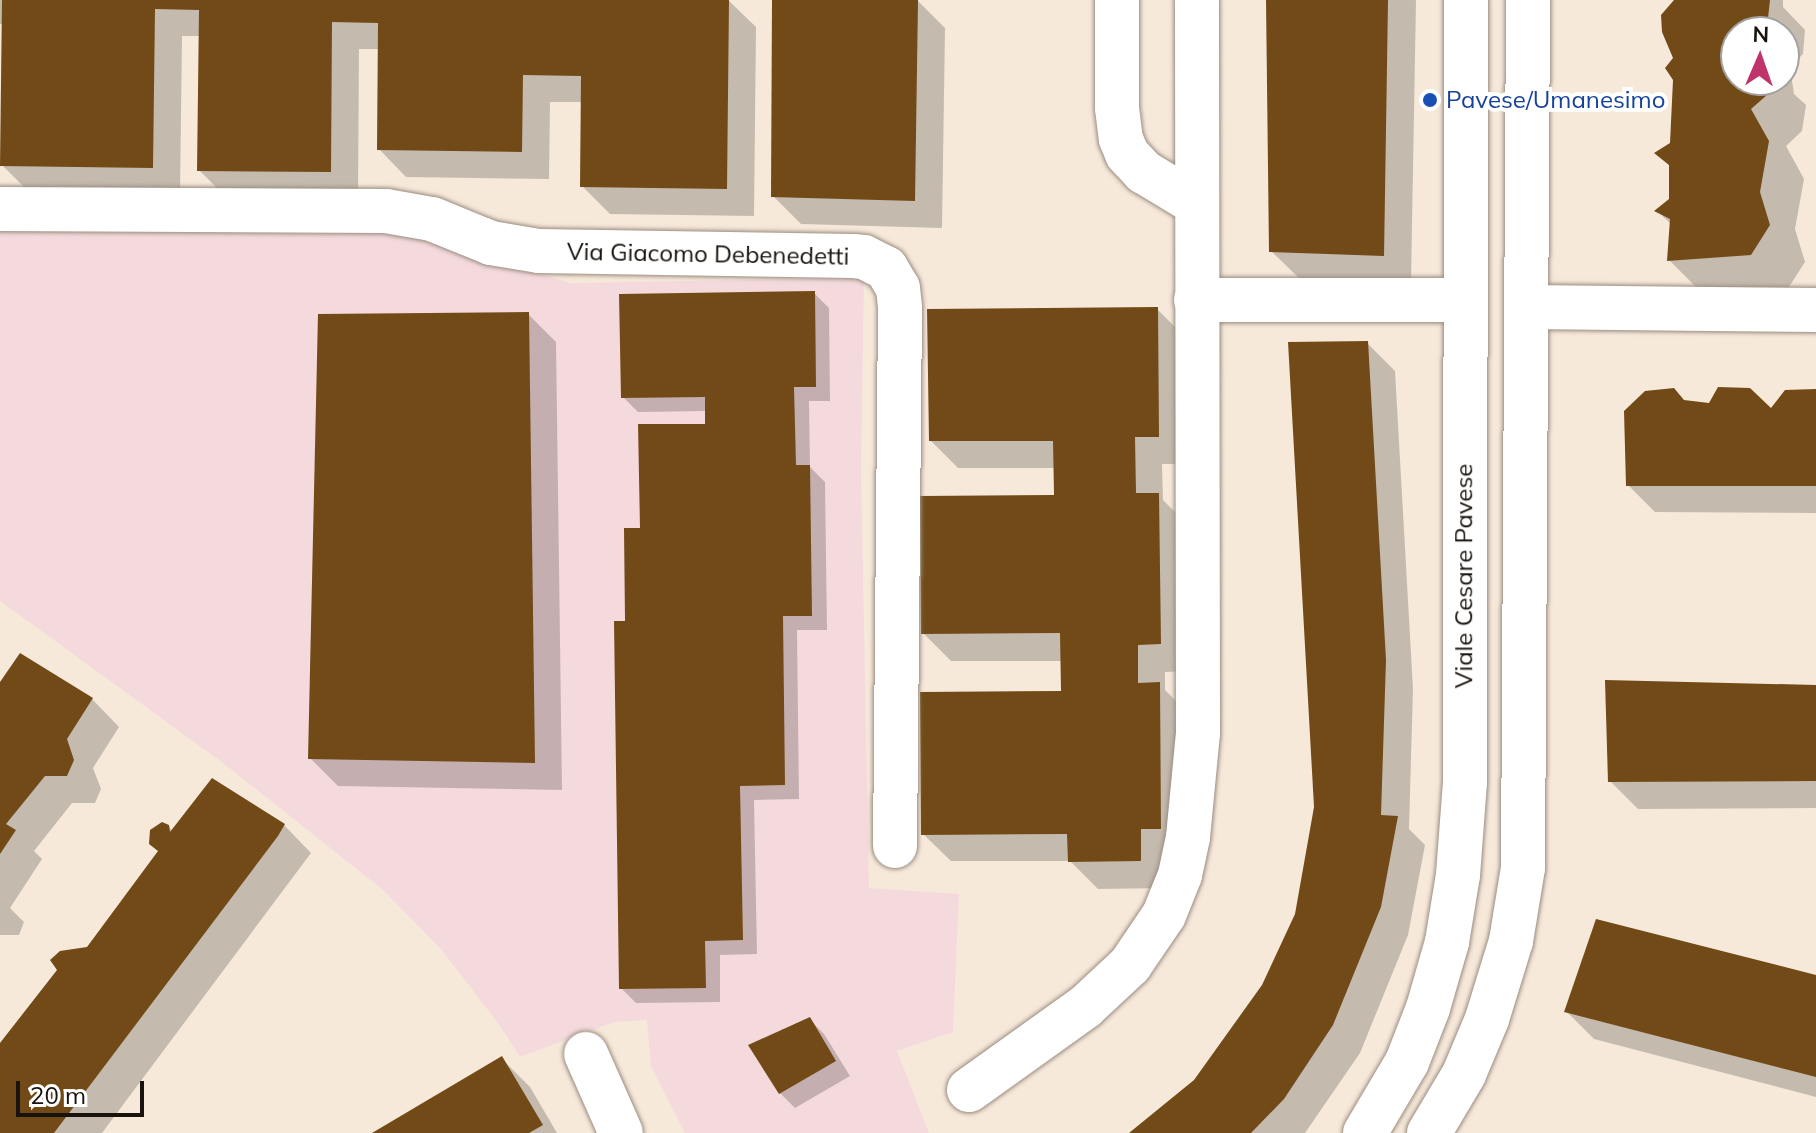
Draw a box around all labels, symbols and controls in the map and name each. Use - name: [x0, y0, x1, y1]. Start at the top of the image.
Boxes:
- north arrow: [1720, 16, 1800, 96]
- text: N: [1752, 20, 1770, 48]
- place label: Pavese/Umanesimo: [1446, 86, 1665, 114]
- marker: Pavese/Umanesimo: [1421, 91, 1439, 109]
- street label: Via Giacomo Debenedetti: [567, 237, 849, 271]
- street label: Viale Cesare Pavese: [1450, 464, 1478, 688]
- scale bar: [20, 1065, 148, 1115]
- text: 20 m: [30, 1080, 86, 1110]

